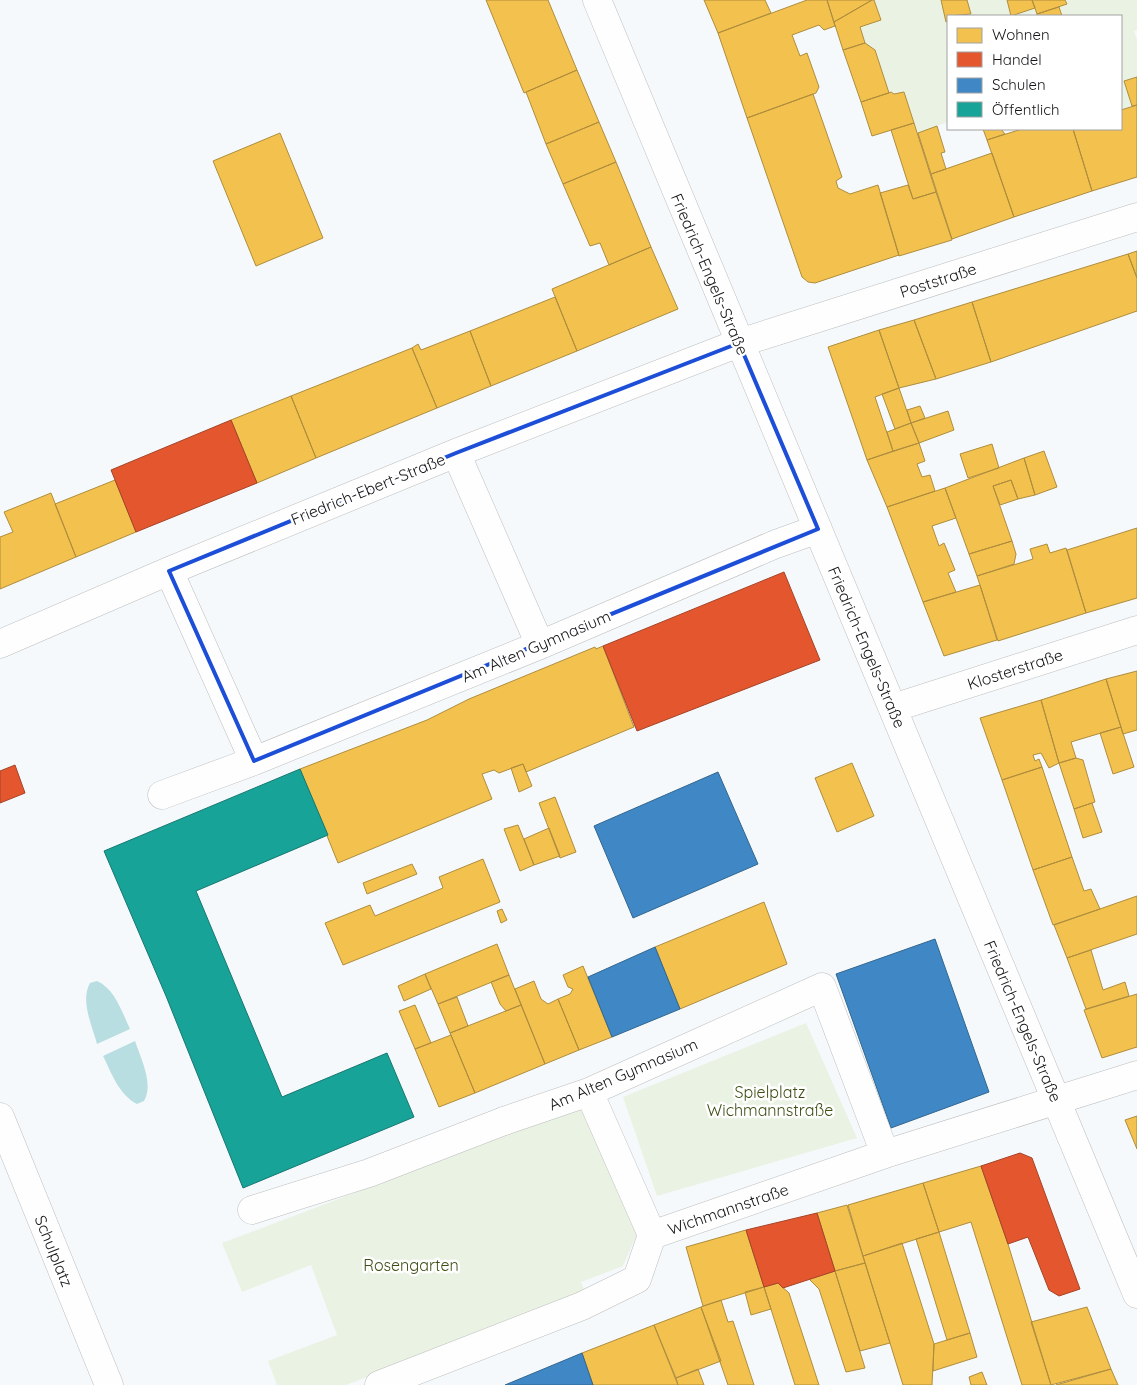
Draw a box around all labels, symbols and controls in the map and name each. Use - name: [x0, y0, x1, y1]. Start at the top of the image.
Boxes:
- legend: [947, 15, 1122, 130]
- text: Wohnen: [992, 25, 1050, 44]
- text: Handel: [992, 50, 1042, 69]
- text: Schulen: [992, 75, 1046, 94]
- text: Öffentlich: [992, 100, 1059, 119]
- street label: Friedrich-Engels-Straße: [667, 190, 753, 358]
- street label: Poststraße: [897, 258, 979, 302]
- street label: Friedrich-Ebert-Straße: [288, 449, 448, 529]
- street label: Friedrich-Engels-Straße: [824, 563, 910, 731]
- street label: Am Alten Gymnasium: [459, 606, 613, 686]
- street label: Klosterstraße: [965, 644, 1065, 694]
- street label: Friedrich-Engels-Straße: [980, 937, 1066, 1105]
- street label: Am Alten Gymnasium: [546, 1034, 700, 1114]
- park label: Spielplatz Wichmannstraße: [707, 1082, 833, 1120]
- street label: Wichmannstraße: [665, 1179, 791, 1239]
- street label: Schulplatz: [31, 1212, 77, 1290]
- park label: Rosengarten: [363, 1255, 459, 1275]

